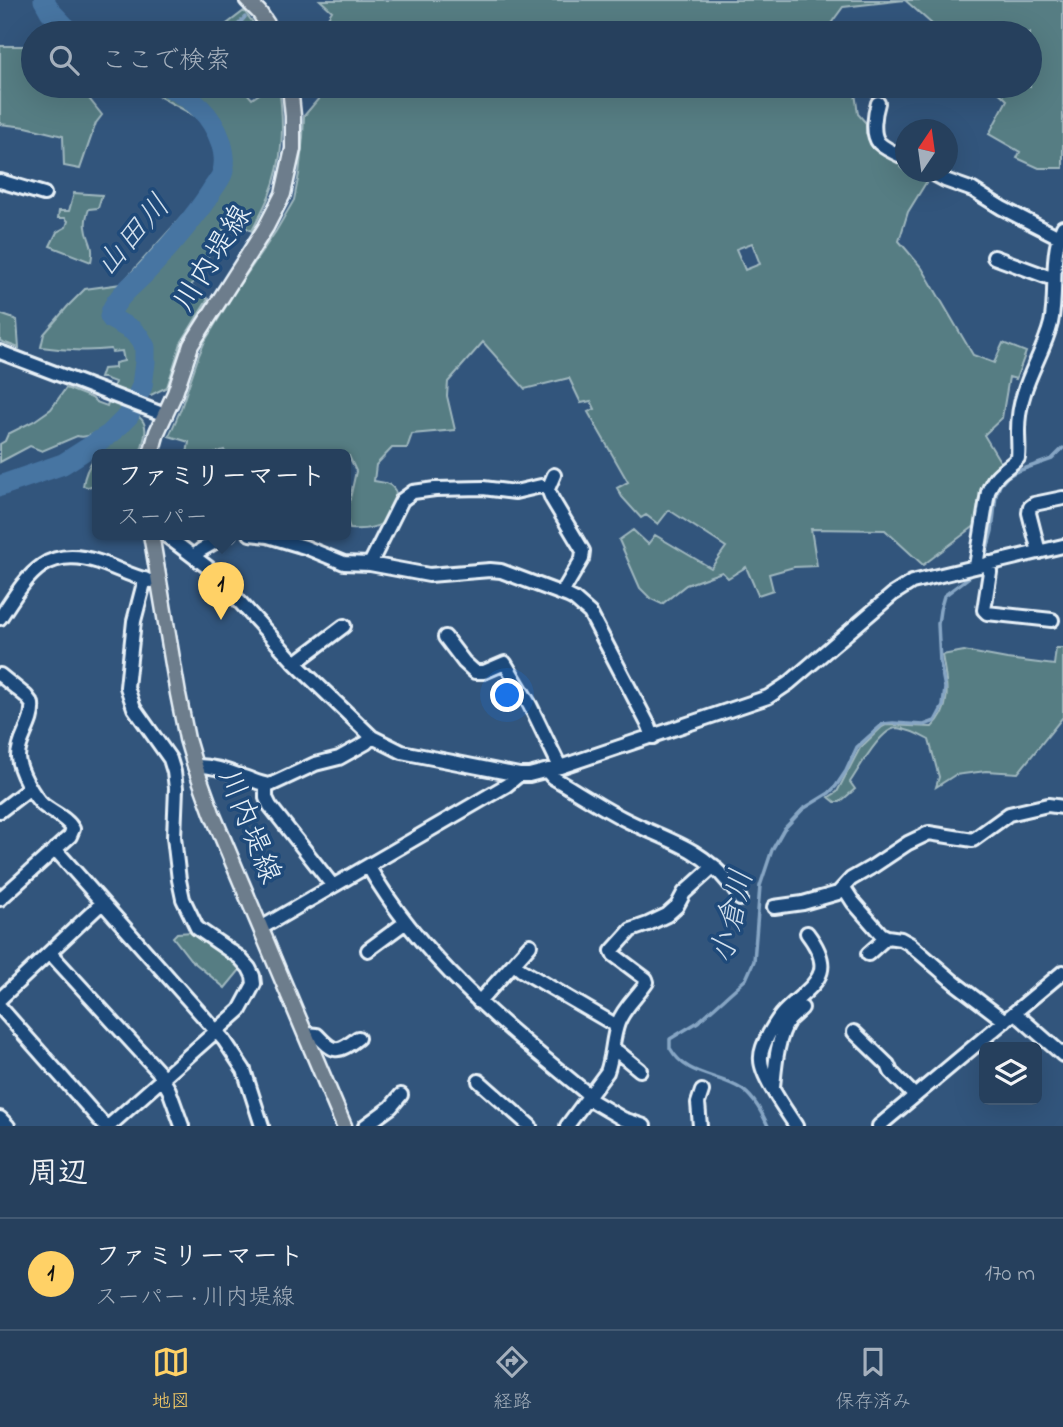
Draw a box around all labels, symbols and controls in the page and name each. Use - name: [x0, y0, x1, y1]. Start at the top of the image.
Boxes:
- search box: [21, 21, 1042, 98]
- icon: search: [45, 41, 83, 79]
- text: ここで検索: [101, 43, 231, 81]
- north arrow: [895, 119, 958, 182]
- water label: 山田川: [85, 185, 183, 289]
- street label: 川内堤線: [164, 196, 264, 322]
- popup: [92, 449, 351, 540]
- text: ファミリーマート: [117, 459, 326, 497]
- text: スーパー: [117, 502, 208, 535]
- pin: 1: [198, 562, 244, 620]
- your location: [490, 678, 524, 712]
- street label: 川内堤線: [205, 763, 291, 891]
- water label: 小倉川: [700, 865, 768, 969]
- map controls: [979, 1042, 1042, 1105]
- button: layers: [979, 1042, 1042, 1105]
- text: 周辺: [28, 1153, 88, 1197]
- text: ファミリーマート: [95, 1239, 304, 1277]
- text: 1: [47, 1258, 55, 1291]
- text: 170 m: [985, 1258, 1035, 1291]
- text: スーパー · 川内堤線: [95, 1282, 294, 1315]
- tab: 地図: [152, 1343, 190, 1416]
- tab: 経路: [493, 1343, 531, 1416]
- tab: 保存済み: [835, 1343, 911, 1416]

